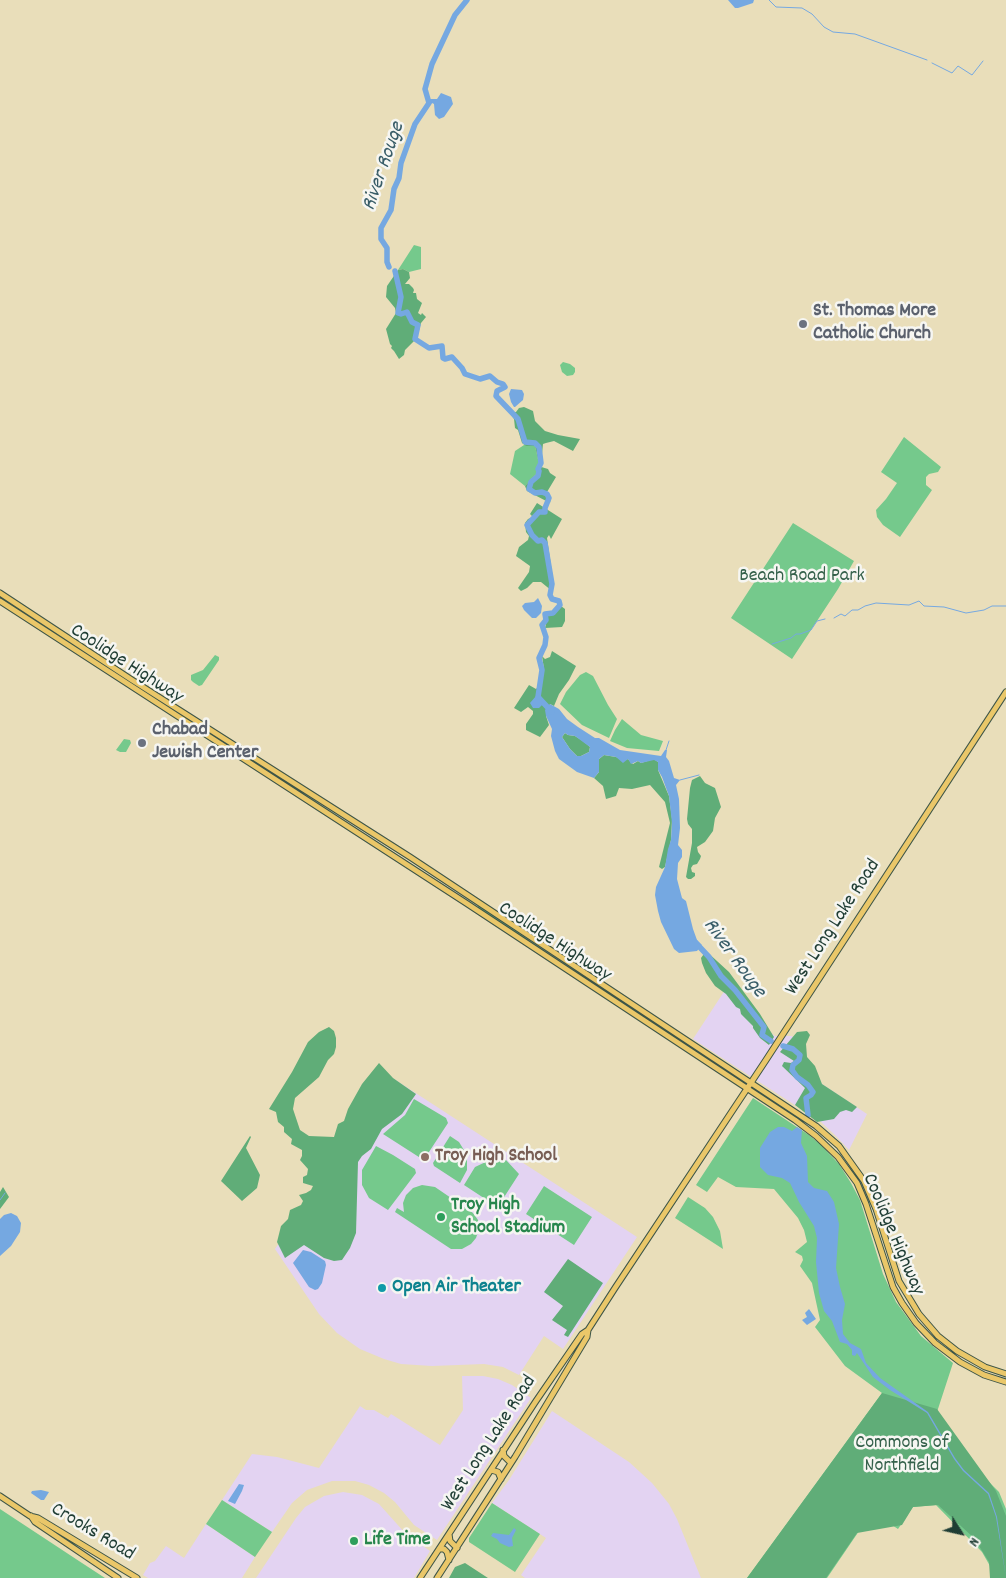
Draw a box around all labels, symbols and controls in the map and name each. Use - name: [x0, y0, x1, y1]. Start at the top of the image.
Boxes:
- water label: River Rouge: [358, 120, 412, 214]
- place label: St. Thomas More Catholic Church: [813, 300, 936, 347]
- marker: St. Thomas More Catholic Church: [797, 318, 809, 330]
- park label: Beach Road Park: [739, 565, 865, 589]
- street label: Coolidge Highway: [65, 620, 187, 710]
- place label: Chabad Jewish Center: [152, 719, 258, 766]
- marker: Chabad Jewish Center: [136, 737, 148, 749]
- street label: West Long Lake Road: [781, 856, 887, 1000]
- street label: Coolidge Highway: [493, 898, 615, 988]
- water label: River Rouge: [696, 914, 770, 1004]
- place label: Troy High School: [435, 1145, 557, 1169]
- marker: Troy High School: [419, 1151, 431, 1163]
- street label: Coolidge Highway: [856, 1171, 928, 1299]
- place label: Troy High School Stadium: [451, 1194, 565, 1241]
- marker: Troy High School Stadium: [435, 1211, 447, 1223]
- place label: Open Air Theater: [392, 1276, 521, 1300]
- marker: Open Air Theater: [376, 1282, 388, 1294]
- street label: West Long Lake Road: [437, 1372, 543, 1516]
- park label: Commons of Northfield: [855, 1432, 949, 1479]
- street label: Crooks Road: [46, 1499, 138, 1567]
- north arrow: [936, 1508, 986, 1558]
- place label: Life Time: [364, 1529, 430, 1553]
- text: N: [963, 1533, 983, 1550]
- marker: Life Time: [348, 1535, 360, 1547]

